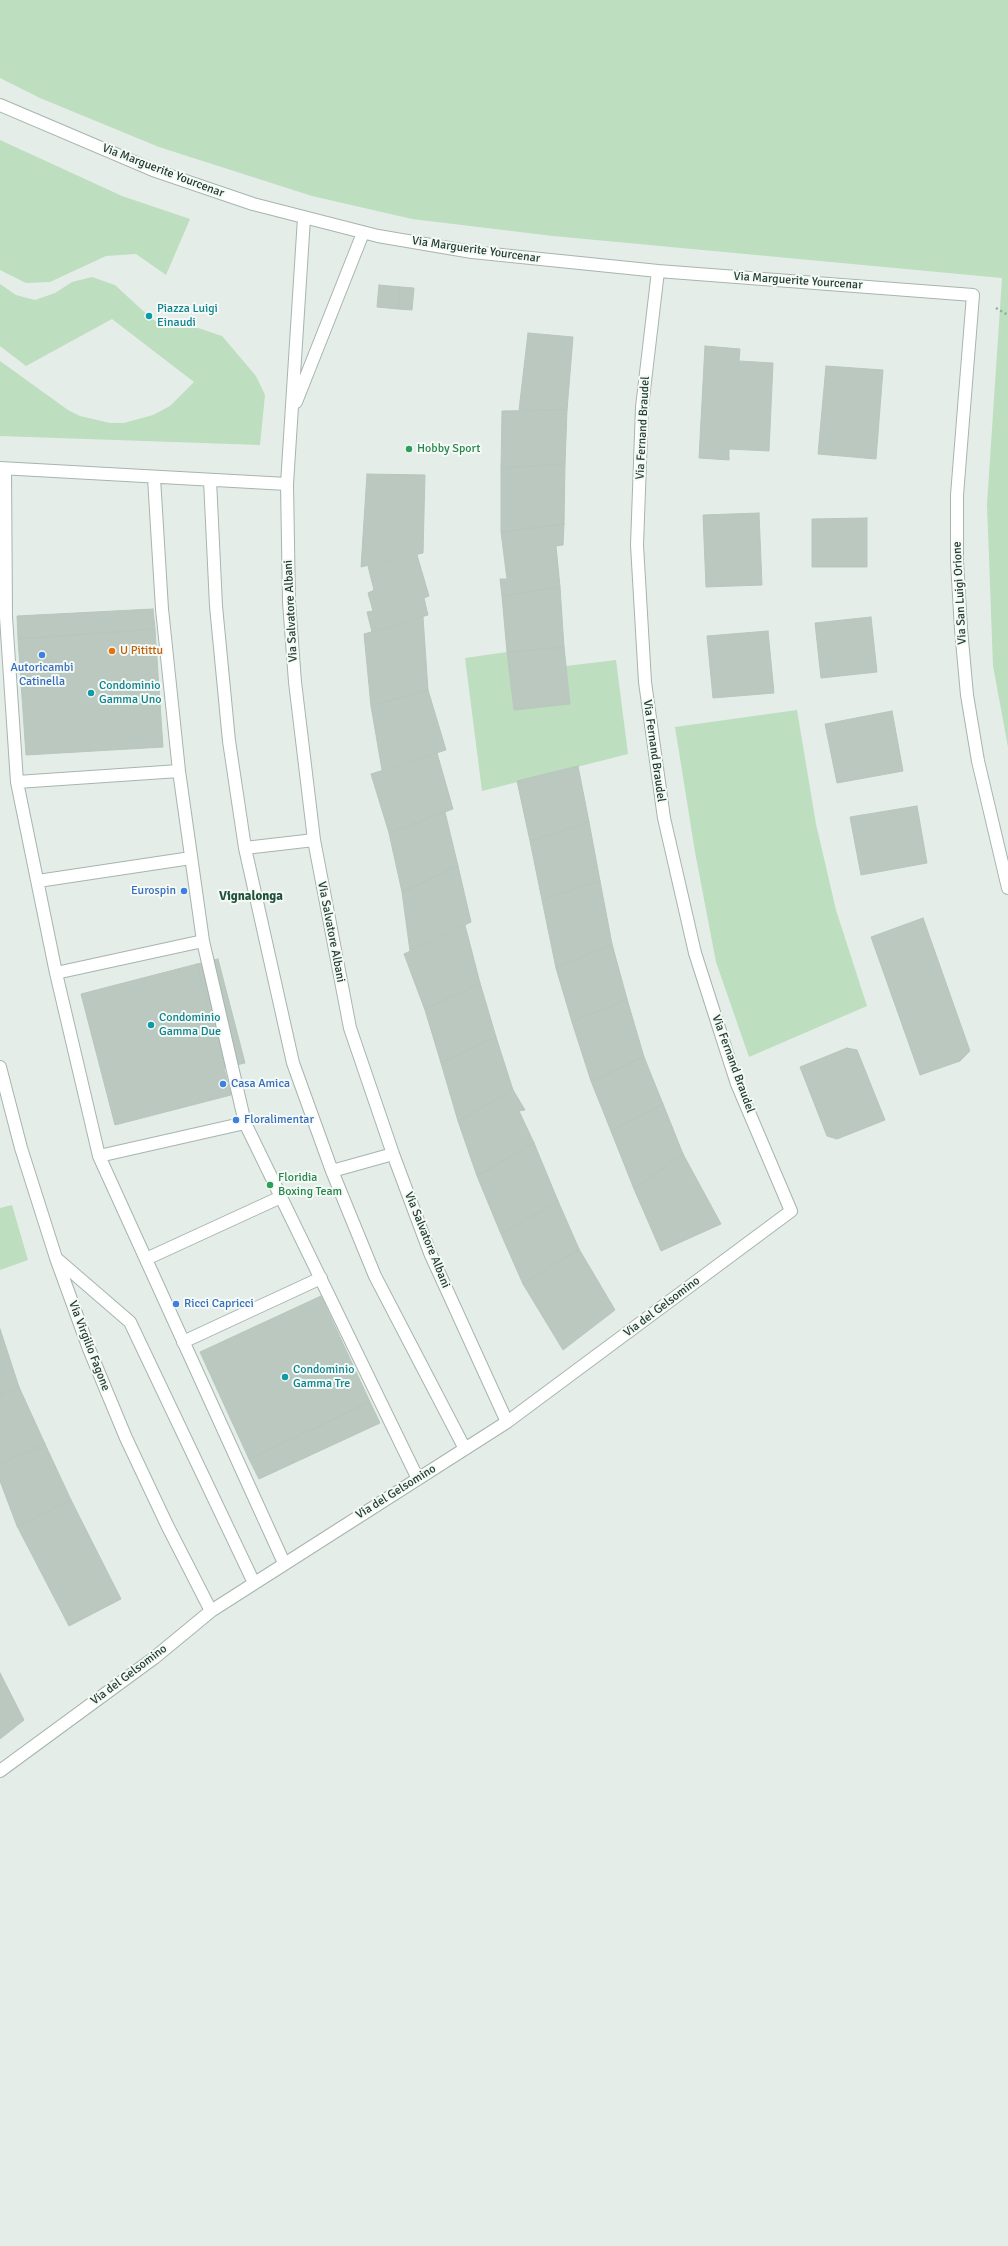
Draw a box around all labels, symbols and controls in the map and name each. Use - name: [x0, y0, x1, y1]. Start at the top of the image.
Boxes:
- street label: Via Marguerite Yourcenar: [100, 141, 226, 201]
- street label: Via Marguerite Yourcenar: [411, 234, 541, 266]
- street label: Via Marguerite Yourcenar: [733, 269, 863, 293]
- place label: Piazza Luigi Einaudi: [157, 302, 218, 330]
- marker: Piazza Luigi Einaudi: [144, 311, 154, 321]
- street label: Via Fernand Braudel: [633, 376, 653, 480]
- place label: Hobby Sport: [417, 442, 480, 456]
- marker: Hobby Sport: [404, 444, 414, 454]
- street label: Via San Luigi Orione: [950, 541, 970, 645]
- street label: Via Salvatore Albani: [281, 559, 301, 663]
- place label: U Pitittu: [120, 644, 163, 658]
- marker: U Pitittu: [107, 646, 117, 656]
- marker: Autoricambi Catinella: [37, 650, 47, 660]
- place label: Autoricambi Catinella: [11, 661, 73, 689]
- place label: Condominio Gamma Uno: [99, 679, 161, 707]
- marker: Condominio Gamma Uno: [86, 688, 96, 698]
- street label: Via Fernand Braudel: [640, 699, 668, 803]
- street label: Via Salvatore Albani: [314, 880, 348, 984]
- place label: Eurospin: [131, 884, 176, 898]
- marker: Eurospin: [179, 886, 189, 896]
- district label: Vignalonga: [219, 889, 283, 905]
- place label: Condominio Gamma Due: [159, 1011, 221, 1039]
- street label: Via Fernand Braudel: [709, 1013, 757, 1115]
- marker: Condominio Gamma Due: [146, 1020, 156, 1030]
- place label: Casa Amica: [231, 1077, 290, 1091]
- marker: Casa Amica: [218, 1079, 228, 1089]
- place label: Floralimentar: [244, 1113, 314, 1127]
- marker: Floralimentar: [231, 1115, 241, 1125]
- place label: Floridia Boxing Team: [278, 1171, 342, 1199]
- marker: Floridia Boxing Team: [265, 1180, 275, 1190]
- street label: Via Salvatore Albani: [401, 1190, 453, 1290]
- street label: Via del Gelsomino: [621, 1274, 703, 1340]
- place label: Ricci Capricci: [184, 1297, 254, 1311]
- street label: Via Virgilio Fagone: [65, 1299, 113, 1393]
- marker: Ricci Capricci: [171, 1299, 181, 1309]
- place label: Condominio Gamma Tre: [293, 1363, 354, 1391]
- marker: Condominio Gamma Tre: [280, 1372, 290, 1382]
- street label: Via del Gelsomino: [353, 1462, 439, 1522]
- street label: Via del Gelsomino: [88, 1642, 170, 1708]

